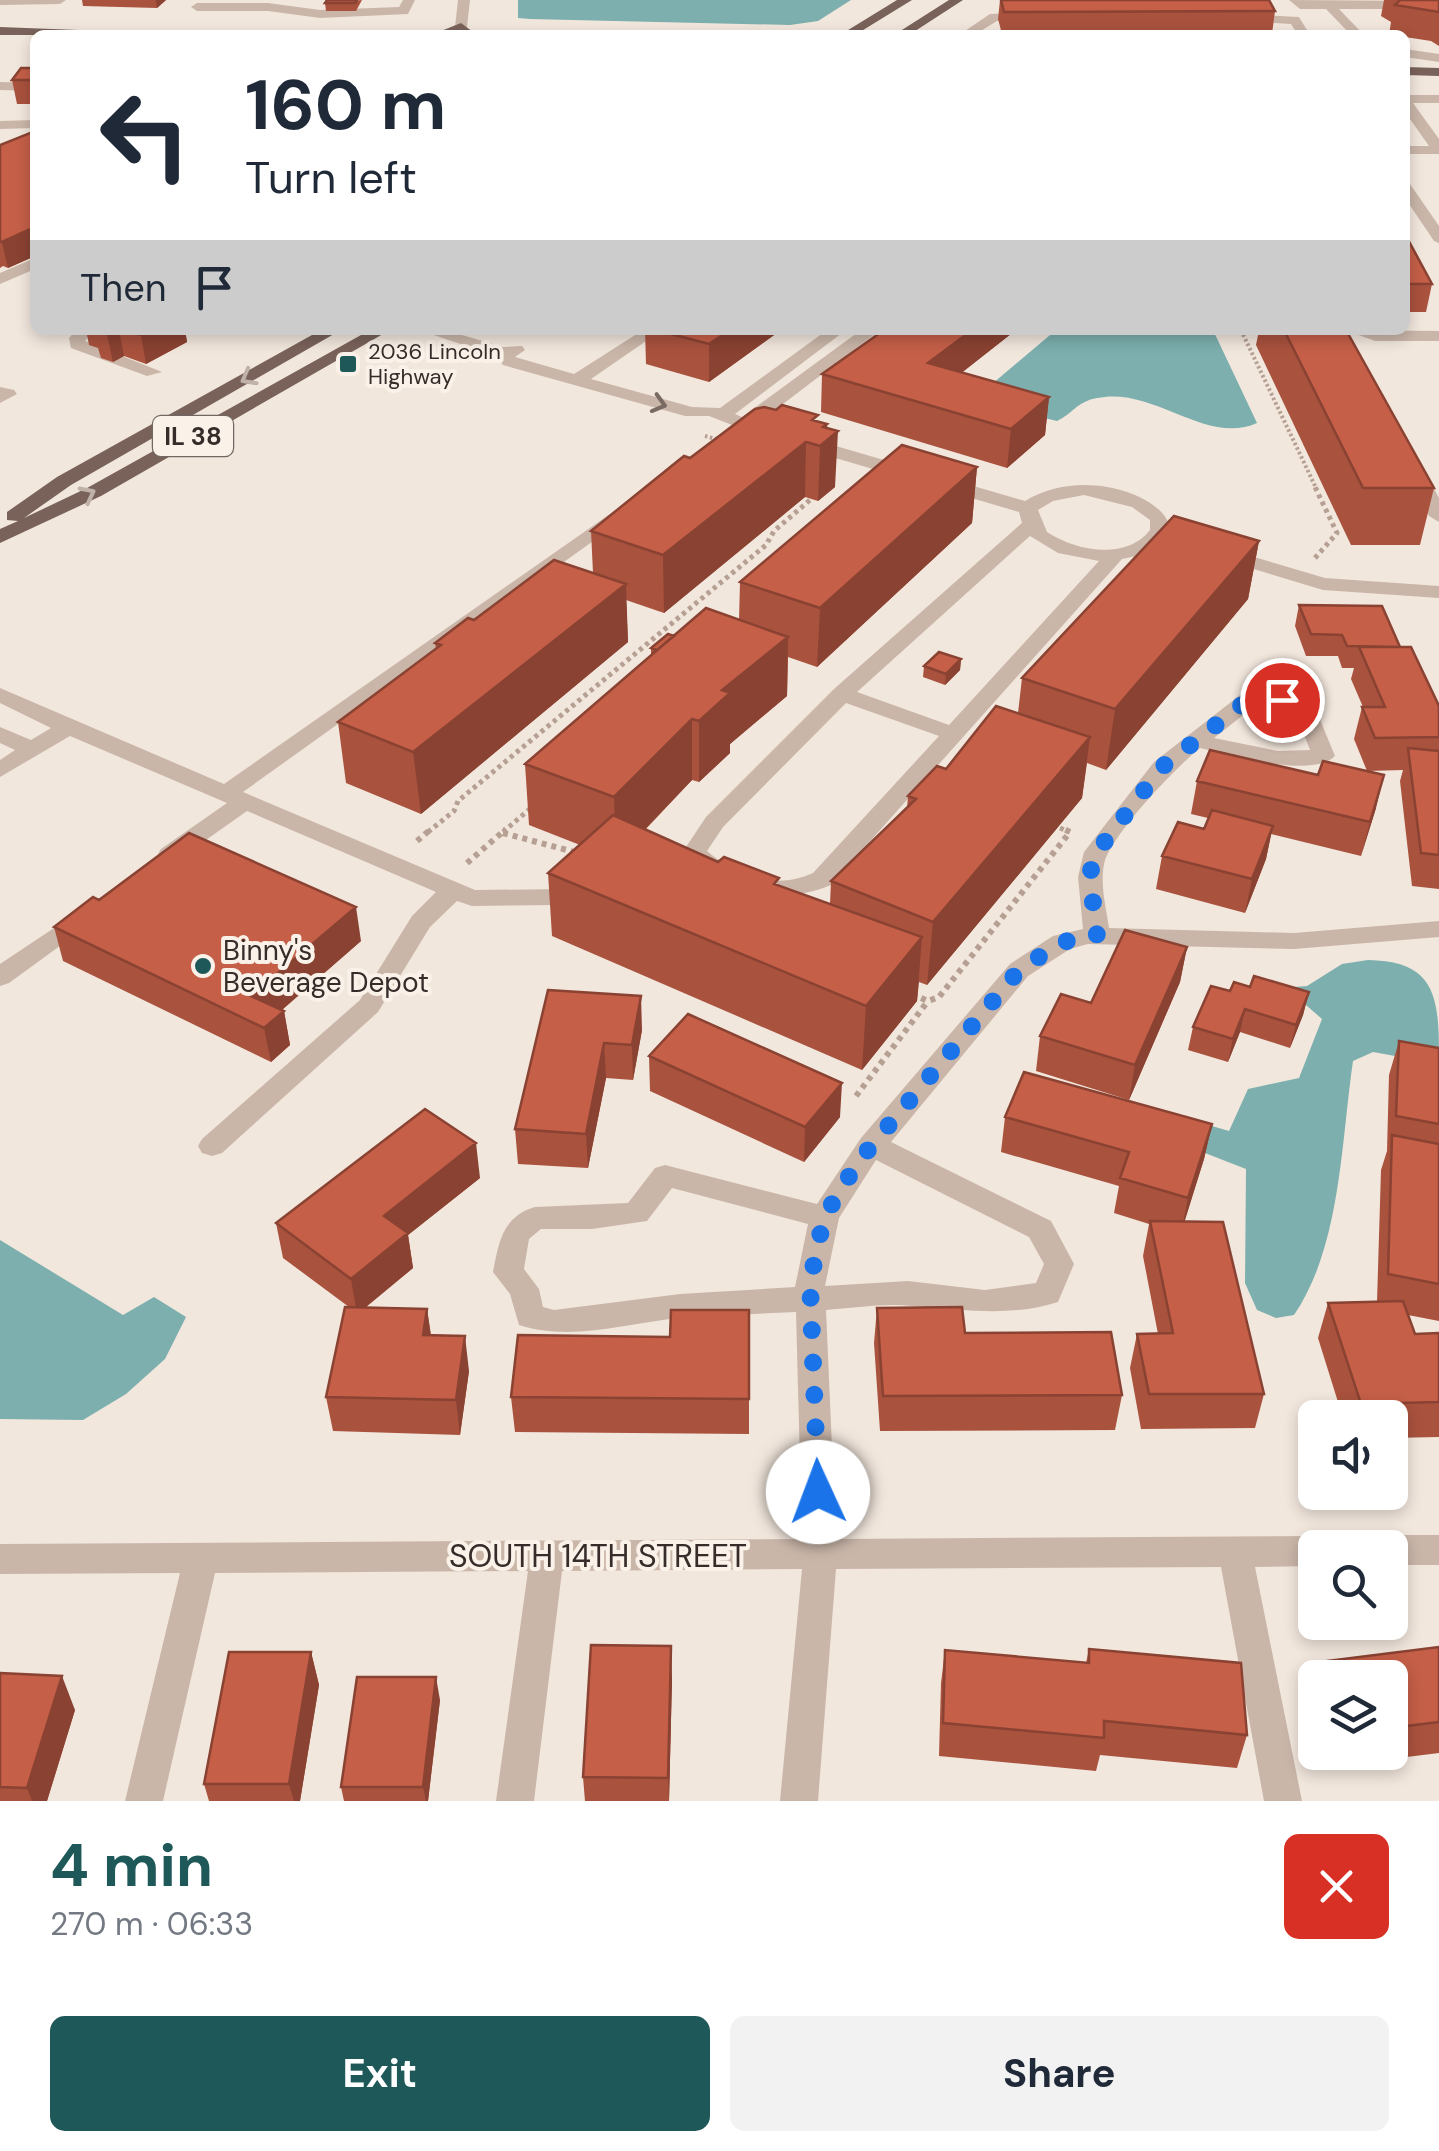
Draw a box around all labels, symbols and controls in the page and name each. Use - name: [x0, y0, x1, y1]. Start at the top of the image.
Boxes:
- text: 160 m: [245, 60, 446, 151]
- icon: left: [80, 70, 210, 200]
- text: Turn left: [245, 148, 417, 207]
- icon: arrive: [187, 260, 242, 315]
- text: Then: [80, 263, 167, 313]
- place label: 2036 Lincoln Highway: [368, 337, 501, 391]
- marker: 2036 Lincoln Highway: [337, 353, 359, 375]
- one-way arrow: [241, 365, 259, 385]
- one-way arrow: [650, 392, 668, 413]
- road number: IL 38: [153, 416, 233, 456]
- one-way arrow: [78, 487, 96, 507]
- pin: [1240, 658, 1325, 743]
- icon: arrive: [1255, 673, 1310, 728]
- place label: Binny's Beverage Depot: [223, 932, 429, 1001]
- marker: Binny's Beverage Depot: [192, 955, 214, 977]
- map controls: [1298, 1400, 1408, 1770]
- button: sound: [1298, 1400, 1408, 1510]
- position arrow: [766, 1440, 870, 1544]
- button: search: [1298, 1530, 1408, 1640]
- street label: SOUTH 14TH STREET: [449, 1535, 747, 1577]
- button: layers: [1298, 1660, 1408, 1770]
- text: 4 min: [50, 1826, 213, 1905]
- button: close: [1284, 1834, 1389, 1939]
- text: 270 m · 06:33: [50, 1903, 253, 1945]
- button: Exit: [50, 2016, 710, 2131]
- button: Share: [730, 2016, 1389, 2131]

